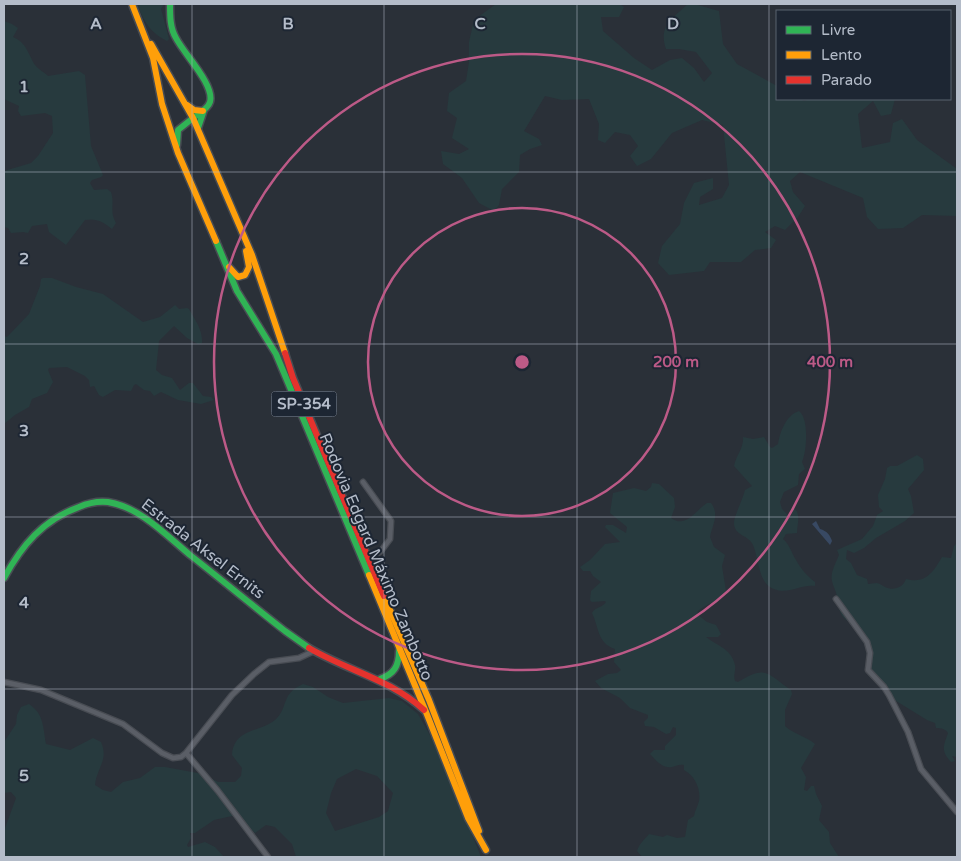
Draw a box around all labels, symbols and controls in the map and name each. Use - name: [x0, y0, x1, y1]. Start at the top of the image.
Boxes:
- legend: [776, 10, 951, 100]
- text: A: [90, 14, 102, 34]
- text: B: [282, 14, 294, 34]
- text: C: [474, 14, 486, 34]
- text: D: [667, 14, 679, 34]
- text: Livre: [821, 21, 855, 39]
- text: Lento: [821, 46, 862, 64]
- text: Parado: [821, 71, 872, 89]
- text: 1: [19, 77, 29, 97]
- text: 2: [19, 249, 29, 269]
- centre of rings: [513, 353, 531, 371]
- text: 200 m: [653, 353, 699, 371]
- text: 400 m: [807, 353, 853, 371]
- road number: SP-354: [272, 392, 336, 416]
- text: 3: [19, 421, 29, 441]
- street label: Rodovia Edgard Máximo Zambotto: [315, 430, 437, 684]
- street label: Estrada Aksel Ernits: [137, 495, 269, 603]
- text: 4: [19, 593, 29, 613]
- text: 5: [19, 766, 29, 786]

